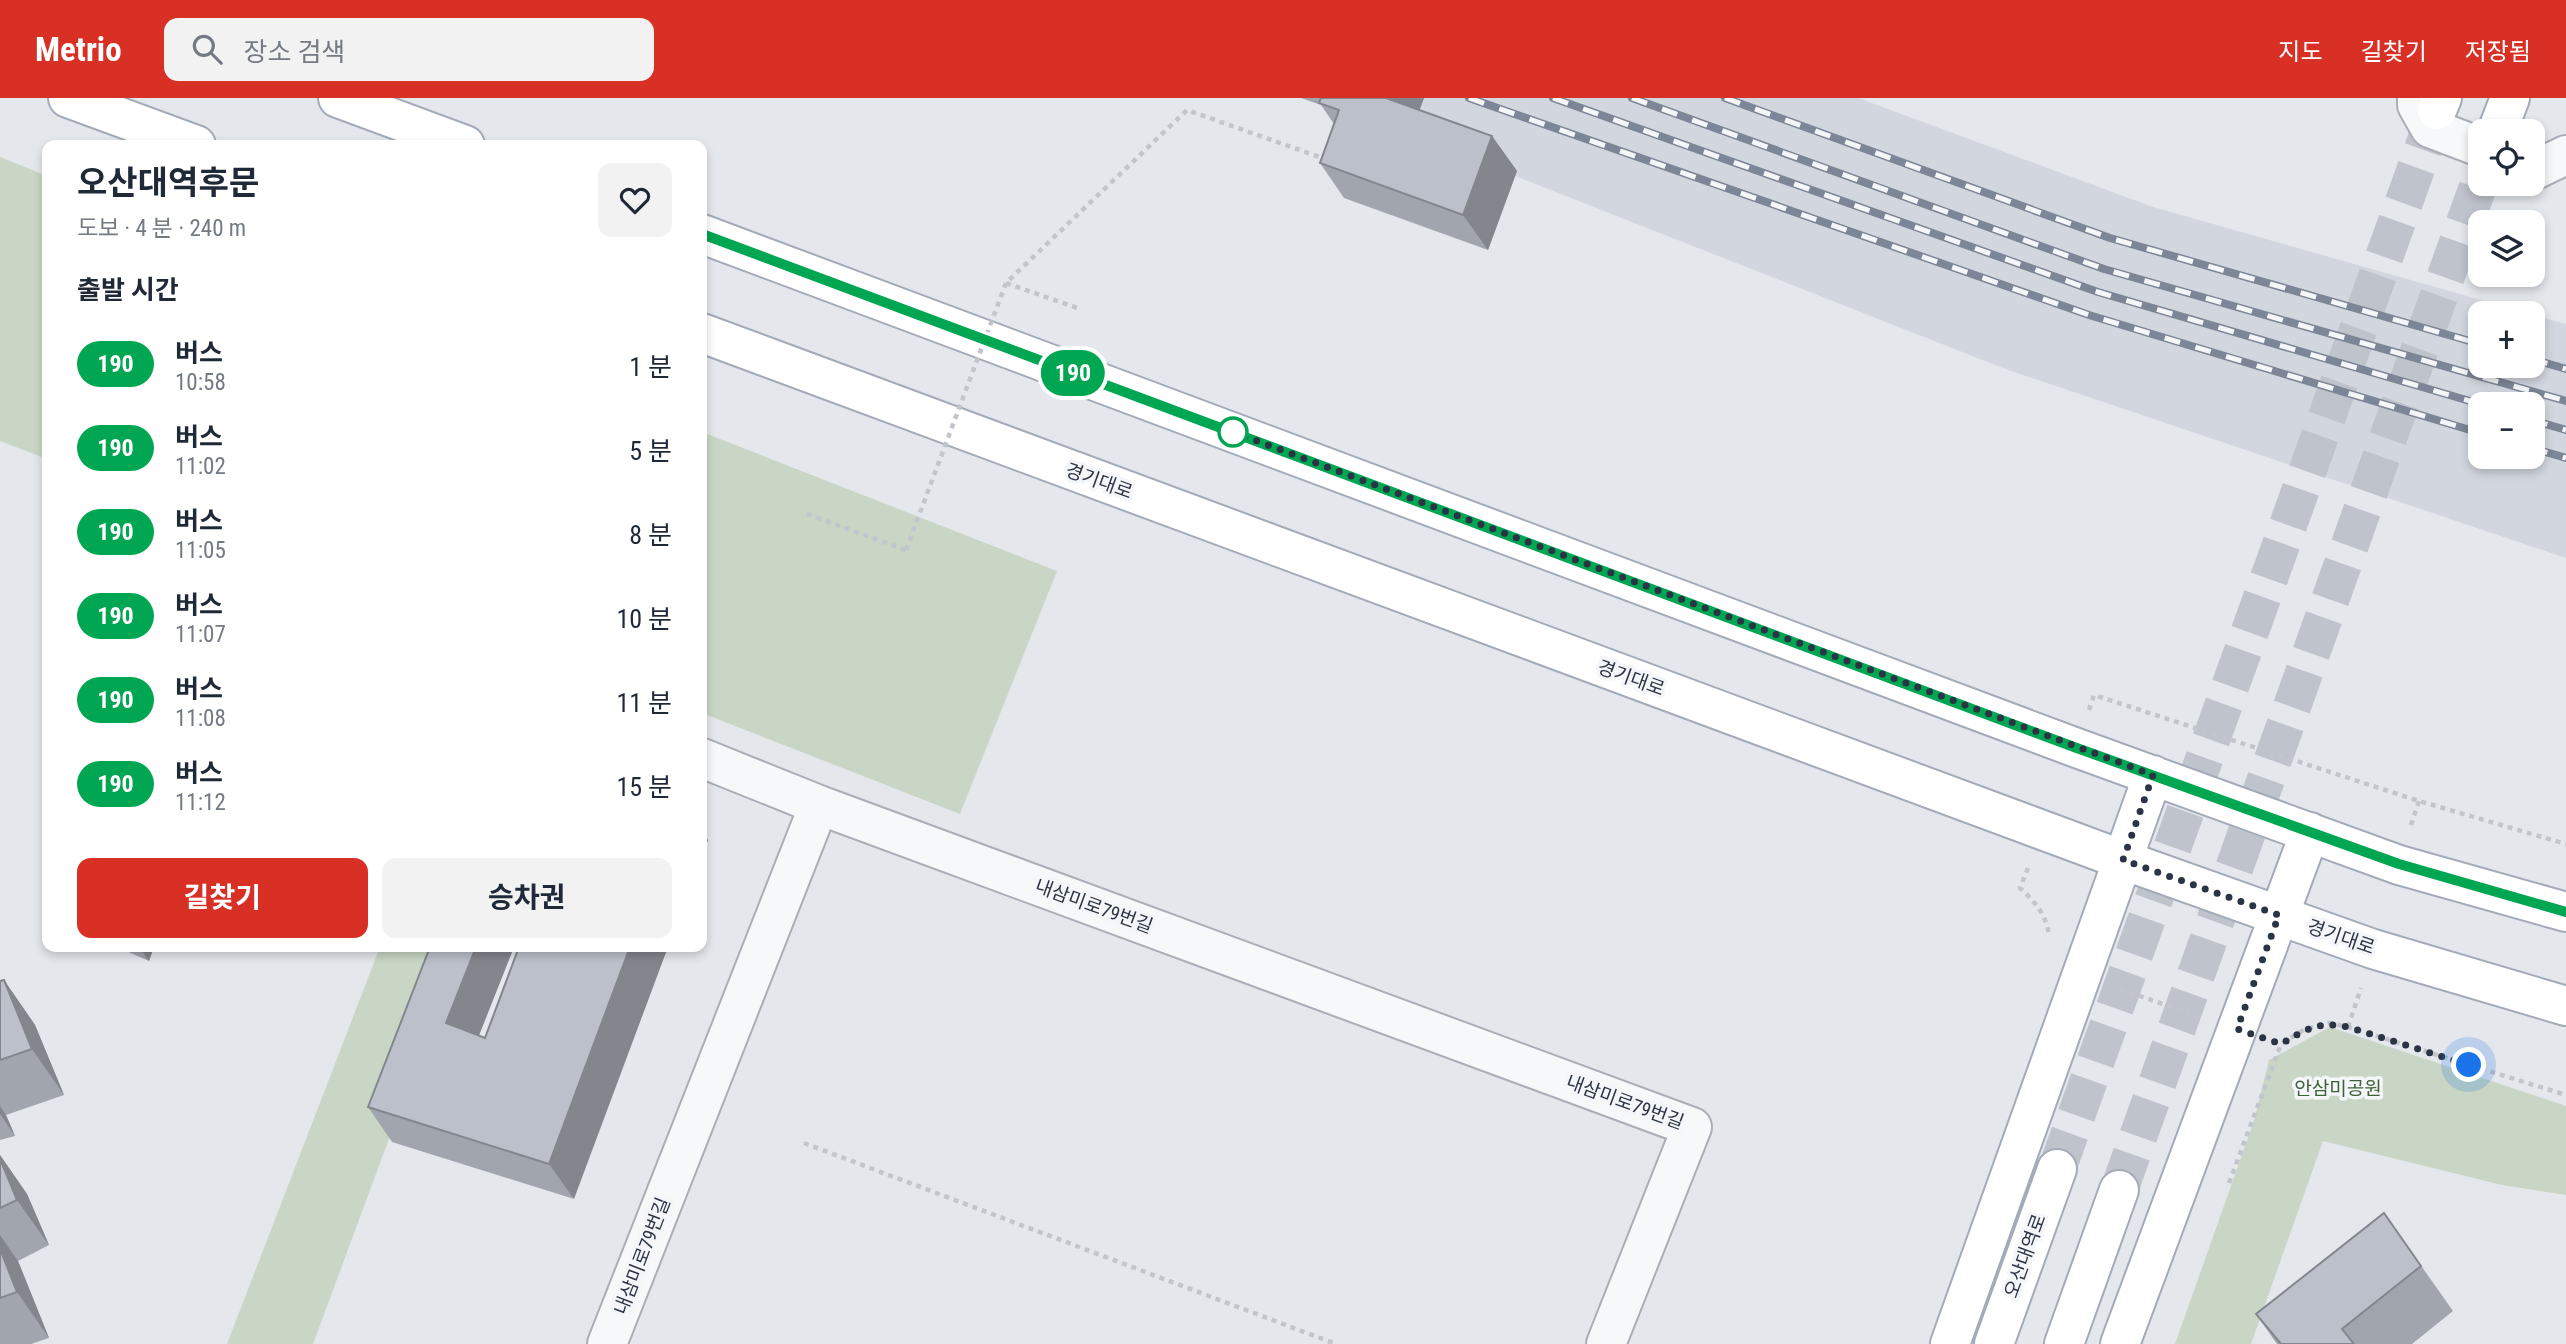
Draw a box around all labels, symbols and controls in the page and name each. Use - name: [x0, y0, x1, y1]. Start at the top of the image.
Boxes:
- search box: [164, 18, 654, 81]
- text: Metrio: [35, 30, 122, 69]
- icon: search: [188, 30, 226, 68]
- text: 장소 검색: [244, 37, 345, 67]
- text: 지도: [2278, 38, 2323, 66]
- text: 길찾기: [2361, 38, 2427, 66]
- text: 저장됨: [2465, 38, 2531, 66]
- map controls: [2468, 119, 2545, 469]
- button: locate: [2468, 119, 2545, 196]
- text: 오산대역후문: [77, 163, 259, 202]
- button: heart: [598, 163, 672, 237]
- button: layers: [2468, 210, 2545, 287]
- text: 도보 · 4 분 · 240 m: [77, 215, 246, 242]
- text: 출발 시간: [77, 275, 179, 305]
- button: +: [2468, 301, 2545, 378]
- text: 버스: [175, 338, 223, 368]
- text: 190: [97, 350, 134, 378]
- line badge: 190: [1033, 350, 1113, 396]
- text: 1 분: [629, 352, 672, 382]
- text: 190: [1055, 359, 1091, 387]
- text: 10:58: [175, 369, 226, 396]
- button: −: [2468, 392, 2545, 469]
- unlabelled marker: [1218, 417, 1248, 447]
- text: 버스: [175, 422, 223, 452]
- text: 190: [97, 434, 134, 462]
- text: 5 분: [629, 436, 672, 466]
- text: 11:02: [175, 453, 226, 480]
- street label: 경기대로: [1062, 458, 1136, 504]
- text: 버스: [175, 506, 223, 536]
- text: 190: [97, 518, 134, 546]
- text: 8 분: [629, 520, 672, 550]
- text: 11:05: [175, 537, 226, 564]
- text: 버스: [175, 590, 223, 620]
- text: 190: [97, 602, 134, 630]
- text: 10 분: [616, 604, 672, 634]
- text: 11:07: [175, 621, 226, 648]
- street label: 경기대로: [1594, 655, 1668, 701]
- text: 버스: [175, 674, 223, 704]
- text: 190: [97, 686, 134, 714]
- text: 11 분: [616, 688, 672, 718]
- text: 11:08: [175, 705, 226, 732]
- text: 버스: [175, 758, 223, 788]
- text: 190: [97, 770, 134, 798]
- text: 15 분: [616, 772, 672, 802]
- text: 11:12: [175, 789, 226, 816]
- button: 길찾기: [77, 858, 368, 938]
- button: 승차권: [382, 858, 672, 938]
- street label: 내삼미로79번길: [1032, 874, 1156, 938]
- street label: 경기대로: [2304, 915, 2378, 959]
- your location: [2451, 1047, 2486, 1082]
- street label: 내삼미로79번길: [1563, 1070, 1687, 1134]
- park label: 안삼미공원: [2294, 1077, 2382, 1100]
- street label: 내삼미로79번길: [609, 1194, 675, 1318]
- street label: 오산대역로: [1999, 1211, 2051, 1301]

